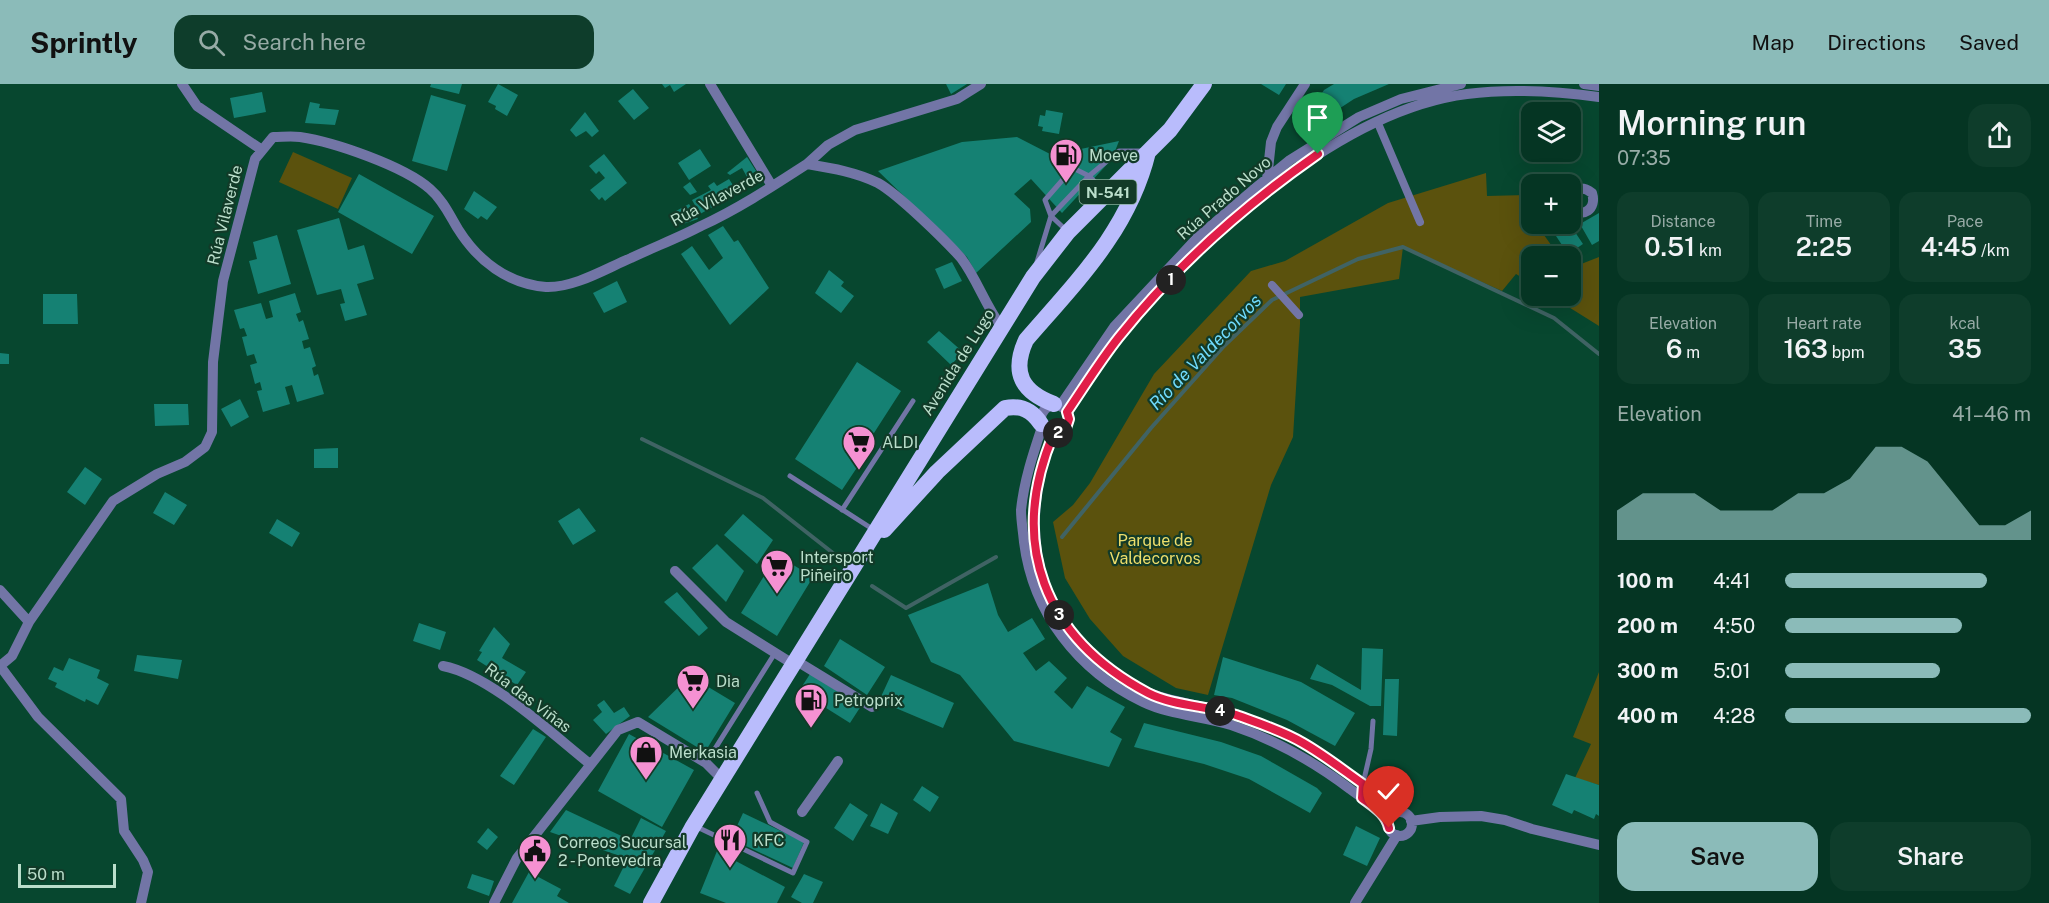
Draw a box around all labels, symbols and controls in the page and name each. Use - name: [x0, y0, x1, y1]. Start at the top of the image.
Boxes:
- search box: [174, 15, 594, 69]
- text: Sprintly: [30, 26, 138, 59]
- icon: search: [195, 26, 228, 59]
- text: Search here: [243, 29, 366, 55]
- text: Map: [1752, 30, 1794, 55]
- text: Directions: [1827, 30, 1926, 55]
- text: Saved: [1959, 30, 2019, 55]
- pin: [1292, 92, 1343, 154]
- icon: arrive: [1301, 101, 1334, 134]
- map controls: [1521, 102, 1581, 306]
- button: layers: [1521, 102, 1581, 162]
- text: Morning run: [1617, 104, 1806, 142]
- button: share: [1968, 104, 2031, 167]
- fuel station icon: Moeve: [1048, 137, 1084, 184]
- place label: Moeve: [1089, 146, 1138, 165]
- text: 07:35: [1617, 146, 1671, 170]
- street label: Rúa Prado Novo: [1173, 152, 1275, 244]
- street label: Rúa Vilaverde: [203, 163, 247, 267]
- street label: Rúa Vilaverde: [667, 166, 767, 230]
- button: +: [1521, 174, 1581, 234]
- road number: N-541: [1080, 180, 1136, 204]
- text: Distance: [1651, 212, 1715, 231]
- text: Time: [1806, 212, 1842, 231]
- text: Pace: [1947, 212, 1983, 231]
- text: 0.51: [1644, 231, 1695, 262]
- text: 2:25: [1796, 231, 1852, 262]
- text: 4:45: [1920, 231, 1977, 262]
- text: km: [1695, 241, 1722, 260]
- text: /km: [1977, 241, 2010, 260]
- button: −: [1521, 246, 1581, 306]
- pin: 1: [1156, 265, 1186, 295]
- text: 1: [1168, 270, 1174, 289]
- water label: Río de Valdecorvos: [1145, 290, 1266, 414]
- street label: Avenida de Lugo: [918, 305, 998, 419]
- text: Elevation: [1649, 314, 1717, 333]
- text: Heart rate: [1786, 314, 1862, 333]
- text: kcal: [1950, 314, 1980, 333]
- text: 6: [1666, 333, 1682, 364]
- text: 163: [1783, 333, 1828, 364]
- text: 35: [1948, 333, 1982, 364]
- text: m: [1682, 343, 1700, 362]
- text: bpm: [1828, 343, 1865, 362]
- text: Elevation: [1617, 402, 1702, 426]
- text: 41–46 m: [1952, 402, 2031, 426]
- pin: 2: [1043, 418, 1073, 448]
- text: 2: [1053, 423, 1063, 442]
- supermarket icon: ALDI: [841, 424, 877, 471]
- place label: ALDI: [882, 433, 918, 452]
- park label: Parque de Valdecorvos: [1109, 531, 1201, 568]
- supermarket icon: Intersport Piñeiro: [759, 548, 795, 595]
- place label: Intersport Piñeiro: [800, 548, 874, 585]
- text: 100 m: [1617, 569, 1674, 593]
- text: 4:41: [1713, 569, 1751, 593]
- pin: 3: [1044, 600, 1074, 630]
- text: 3: [1054, 605, 1064, 624]
- text: 200 m: [1617, 614, 1678, 638]
- text: 4:50: [1713, 614, 1755, 638]
- street label: Rúa das Viñas: [481, 659, 575, 737]
- text: 300 m: [1617, 659, 1678, 683]
- text: 5:01: [1713, 659, 1751, 683]
- supermarket icon: Dia: [675, 663, 711, 710]
- place label: Dia: [716, 672, 740, 691]
- fuel station icon: Petroprix: [793, 682, 829, 729]
- place label: Petroprix: [834, 691, 903, 710]
- pin: 4: [1205, 696, 1235, 726]
- text: 4: [1215, 701, 1225, 720]
- text: 400 m: [1617, 704, 1678, 728]
- text: 4:28: [1713, 704, 1755, 728]
- shop icon: Merkasia: [628, 734, 664, 781]
- place label: Merkasia: [669, 743, 737, 762]
- pin: [1363, 766, 1414, 828]
- icon: check: [1372, 775, 1405, 808]
- restaurant icon: KFC: [712, 822, 748, 869]
- button: Save: [1617, 822, 1818, 891]
- button: Share: [1830, 822, 2031, 891]
- place label: KFC: [753, 831, 784, 850]
- public building icon: Correos Sucursal 2 - Pontevedra: [517, 833, 553, 880]
- place label: Correos Sucursal 2 - Pontevedra: [558, 833, 687, 870]
- scale bar: [18, 861, 116, 888]
- text: 50 m: [27, 865, 65, 884]

